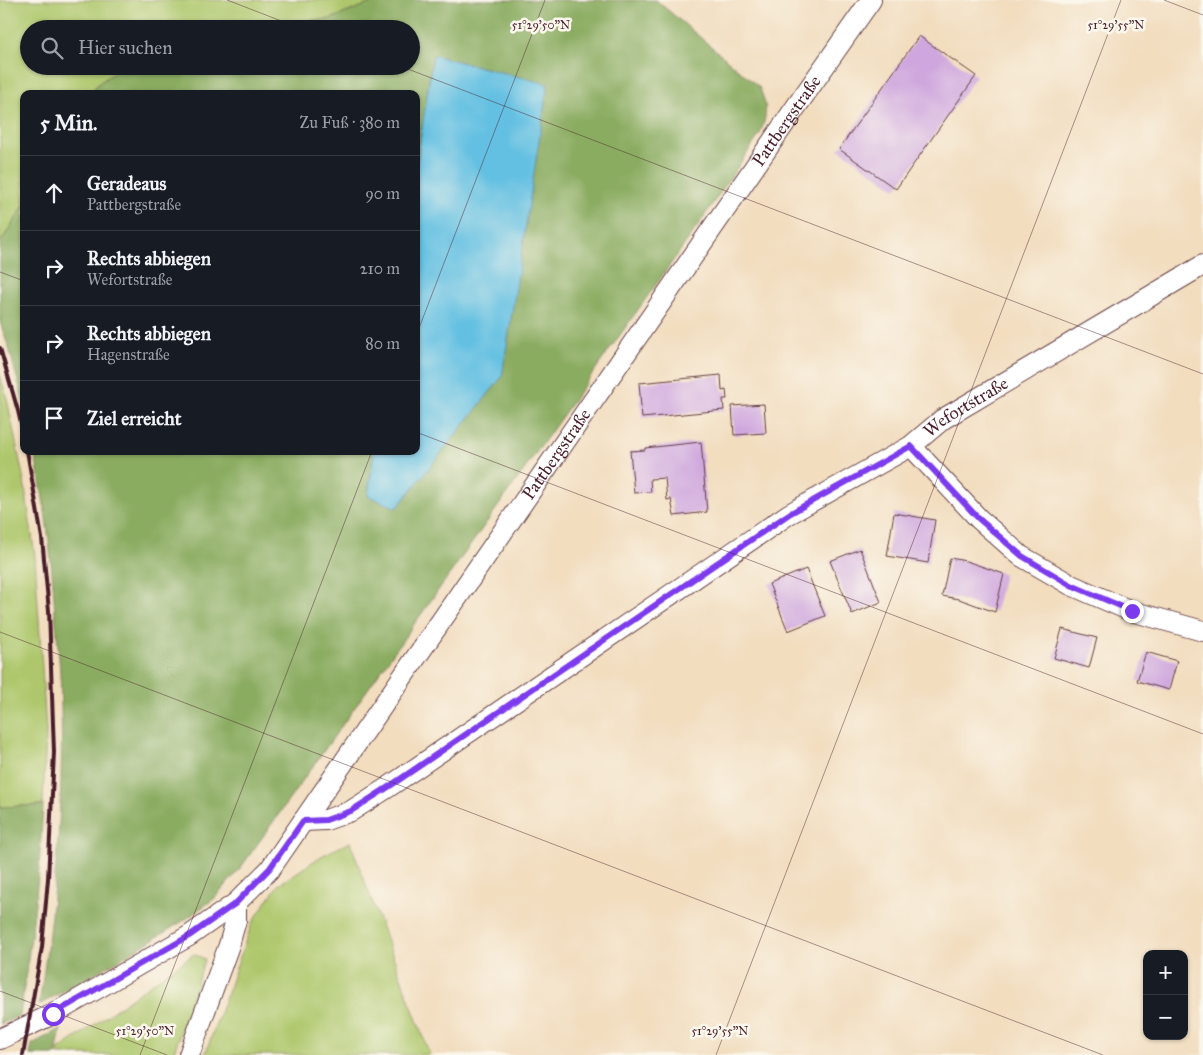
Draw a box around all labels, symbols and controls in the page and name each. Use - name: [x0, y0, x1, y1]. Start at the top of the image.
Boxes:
- text: 51°29'50"N: [512, 18, 570, 32]
- text: 51°29'55"N: [1088, 18, 1144, 32]
- search box: [20, 20, 420, 75]
- icon: search: [38, 34, 66, 62]
- text: Hier suchen: [78, 36, 172, 59]
- street label: Pattbergstraße: [747, 71, 826, 171]
- text: 5 Min.: [40, 110, 97, 136]
- text: Zu Fuß · 380 m: [299, 113, 400, 132]
- text: Geradeaus: [87, 172, 166, 195]
- icon: ahead: [40, 179, 68, 207]
- text: 90 m: [365, 184, 400, 203]
- text: Pattbergstraße: [87, 195, 181, 214]
- text: Rechts abbiegen: [87, 247, 211, 270]
- icon: right: [40, 254, 68, 282]
- text: 210 m: [360, 259, 400, 278]
- text: Wefortstraße: [87, 270, 172, 289]
- text: Rechts abbiegen: [87, 322, 211, 345]
- icon: right: [40, 329, 68, 357]
- text: 80 m: [365, 334, 400, 353]
- text: Hagenstraße: [87, 345, 170, 364]
- street label: Wefortstraße: [919, 372, 1012, 442]
- icon: arrive: [40, 404, 68, 432]
- street label: Pattbergstraße: [517, 404, 595, 504]
- text: Ziel erreicht: [87, 407, 181, 430]
- route end: [1121, 600, 1144, 623]
- map controls: [1143, 950, 1188, 1040]
- button: +: [1143, 950, 1188, 995]
- button: −: [1143, 995, 1188, 1040]
- route start: [42, 1003, 65, 1026]
- text: 51°29'50"N: [116, 1024, 174, 1038]
- text: 51°29'55"N: [692, 1024, 748, 1038]

